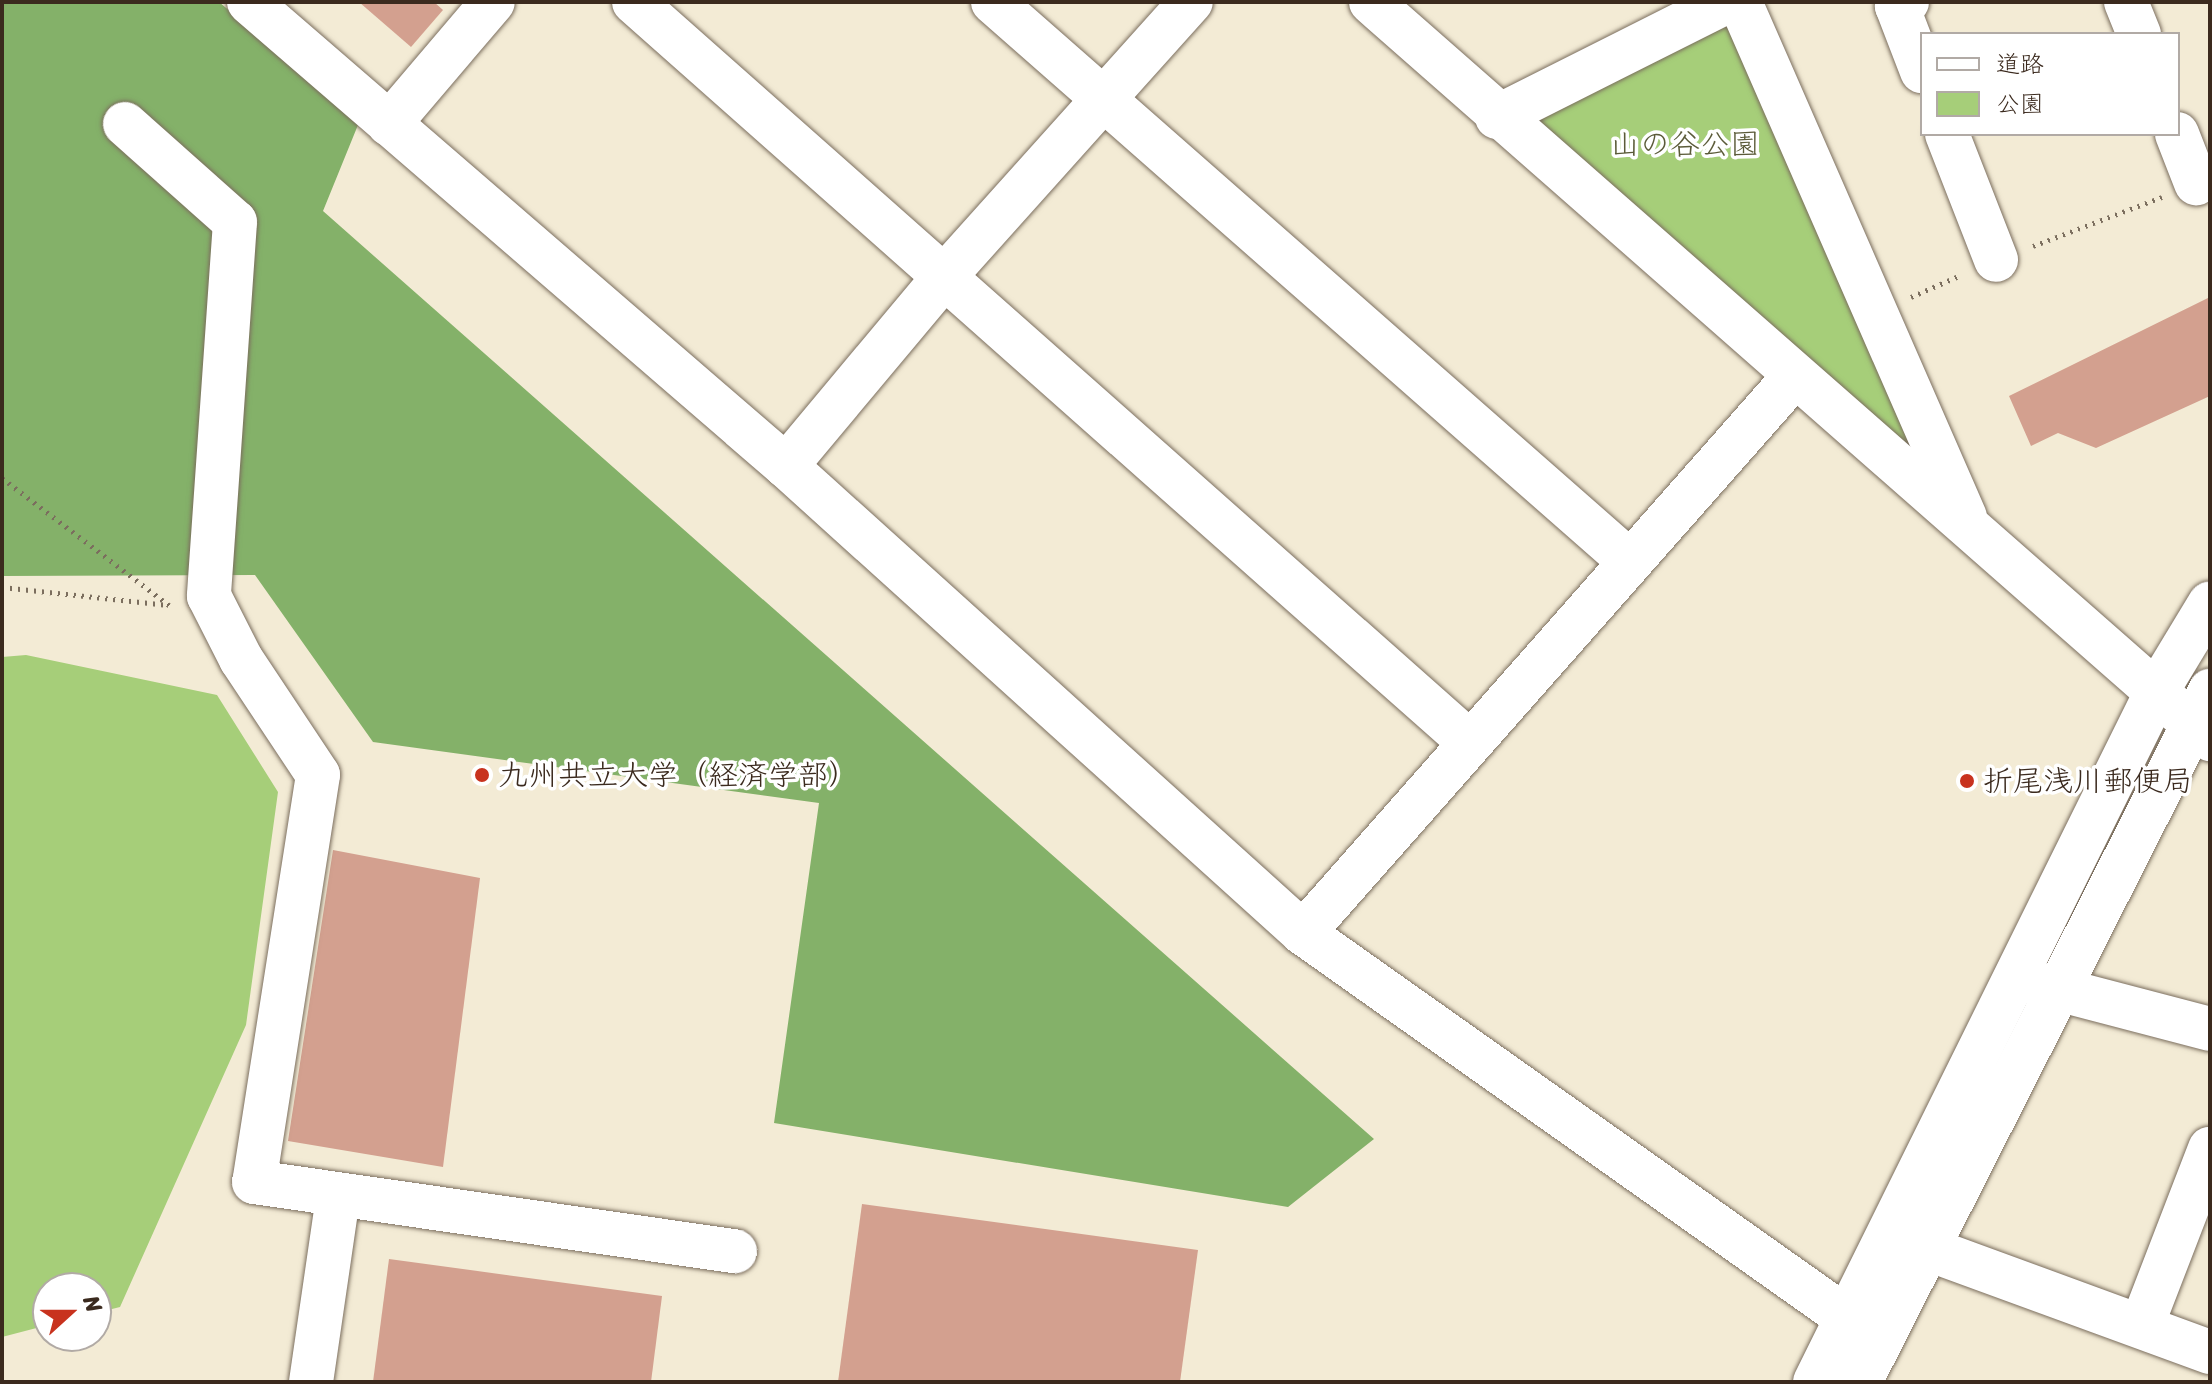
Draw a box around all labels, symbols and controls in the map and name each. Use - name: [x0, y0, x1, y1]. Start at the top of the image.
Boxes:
- legend: [1920, 32, 2180, 136]
- text: 道路: [1996, 43, 2044, 85]
- text: 公園: [1996, 83, 2044, 125]
- park label: 山の谷公園: [1610, 126, 1760, 162]
- place label: 九州共立大学（経済学部）: [498, 757, 858, 793]
- place label: 折尾浅川郵便局: [1983, 763, 2193, 799]
- marker: 九州共立大学（経済学部）: [473, 766, 491, 784]
- marker: 折尾浅川郵便局: [1958, 772, 1976, 790]
- north arrow: [32, 1272, 112, 1352]
- text: N: [72, 1290, 114, 1318]

